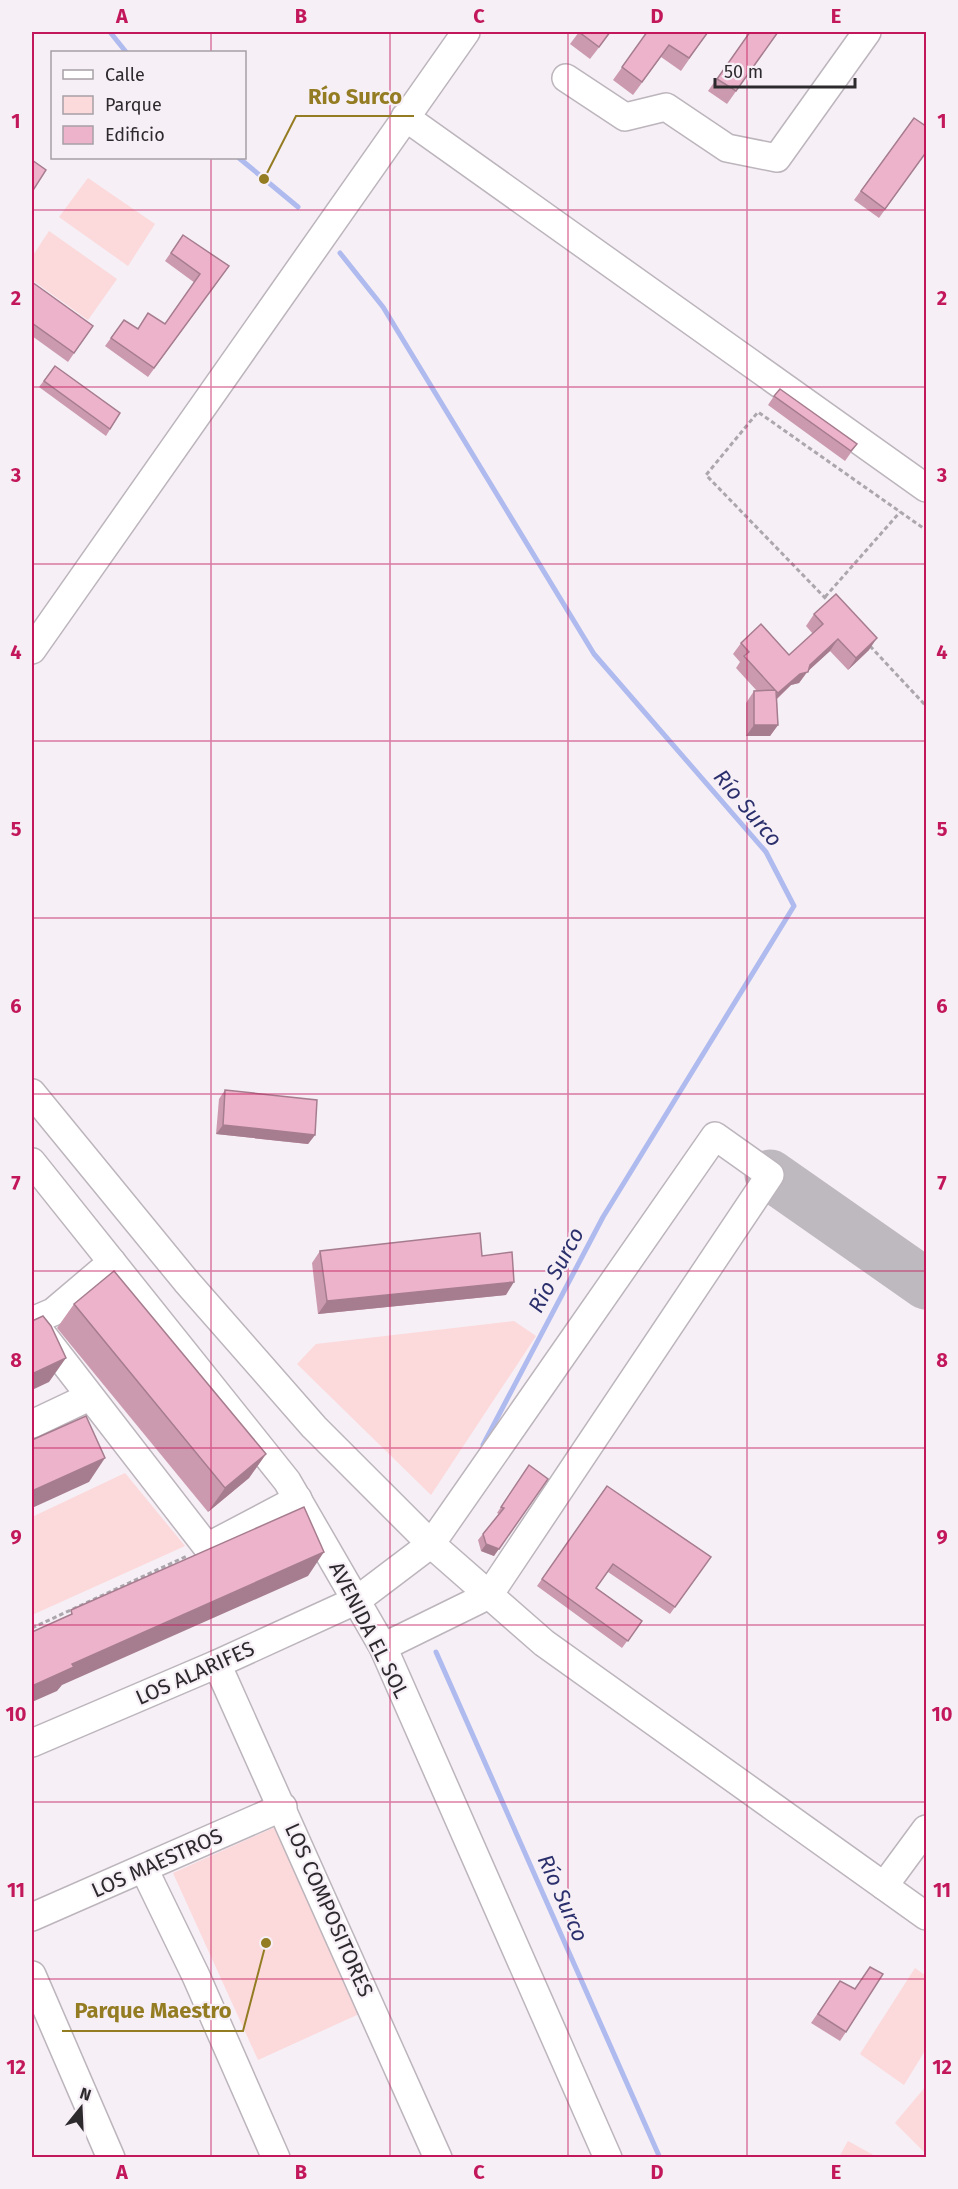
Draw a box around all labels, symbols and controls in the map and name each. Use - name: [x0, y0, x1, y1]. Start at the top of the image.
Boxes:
- text: A: [115, 4, 129, 28]
- text: B: [295, 4, 307, 28]
- text: C: [473, 4, 485, 28]
- text: D: [650, 4, 664, 28]
- text: E: [831, 4, 841, 28]
- legend: [51, 51, 246, 159]
- scale bar: [715, 51, 854, 89]
- text: 50 m: [724, 61, 763, 83]
- text: Calle: [105, 64, 145, 86]
- callout: Río Surco: [296, 76, 414, 116]
- text: Río Surco: [308, 83, 402, 110]
- text: Parque: [105, 94, 162, 116]
- text: 1: [11, 109, 21, 133]
- text: 1: [937, 109, 947, 133]
- text: Edificio: [105, 124, 165, 146]
- text: 2: [11, 286, 21, 310]
- text: 2: [937, 286, 947, 310]
- text: 3: [10, 463, 21, 487]
- text: 3: [936, 463, 947, 487]
- text: 4: [10, 640, 22, 664]
- text: 4: [936, 640, 948, 664]
- water label: Río Surco: [708, 764, 788, 852]
- text: 5: [11, 817, 22, 841]
- text: 5: [937, 817, 948, 841]
- text: 6: [10, 994, 22, 1018]
- text: 6: [936, 994, 948, 1018]
- text: 7: [11, 1171, 21, 1195]
- text: 7: [937, 1171, 947, 1195]
- water label: Río Surco: [522, 1223, 590, 1317]
- text: 8: [10, 1348, 22, 1372]
- text: 8: [936, 1348, 948, 1372]
- text: 9: [10, 1525, 22, 1549]
- text: 9: [936, 1525, 948, 1549]
- street label: AVENIDA EL SOL: [323, 1557, 415, 1703]
- street label: LOS ALARIFES: [132, 1635, 258, 1711]
- text: 10: [6, 1702, 26, 1726]
- text: 10: [932, 1702, 952, 1726]
- street label: LOS COMPOSITORES: [279, 1819, 379, 2001]
- street label: LOS MAESTROS: [87, 1822, 227, 1904]
- water label: Río Surco: [532, 1850, 594, 1946]
- text: 11: [7, 1878, 25, 1902]
- text: 11: [933, 1878, 951, 1902]
- callout: Parque Maestro: [62, 1991, 243, 2031]
- text: Parque Maestro: [74, 1997, 232, 2024]
- text: 12: [6, 2055, 26, 2079]
- text: 12: [932, 2055, 952, 2079]
- north arrow: [51, 2078, 111, 2138]
- text: N: [78, 2084, 93, 2105]
- text: A: [115, 2160, 129, 2184]
- text: B: [295, 2160, 307, 2184]
- text: C: [473, 2160, 485, 2184]
- text: D: [650, 2160, 664, 2184]
- text: E: [831, 2160, 841, 2184]

